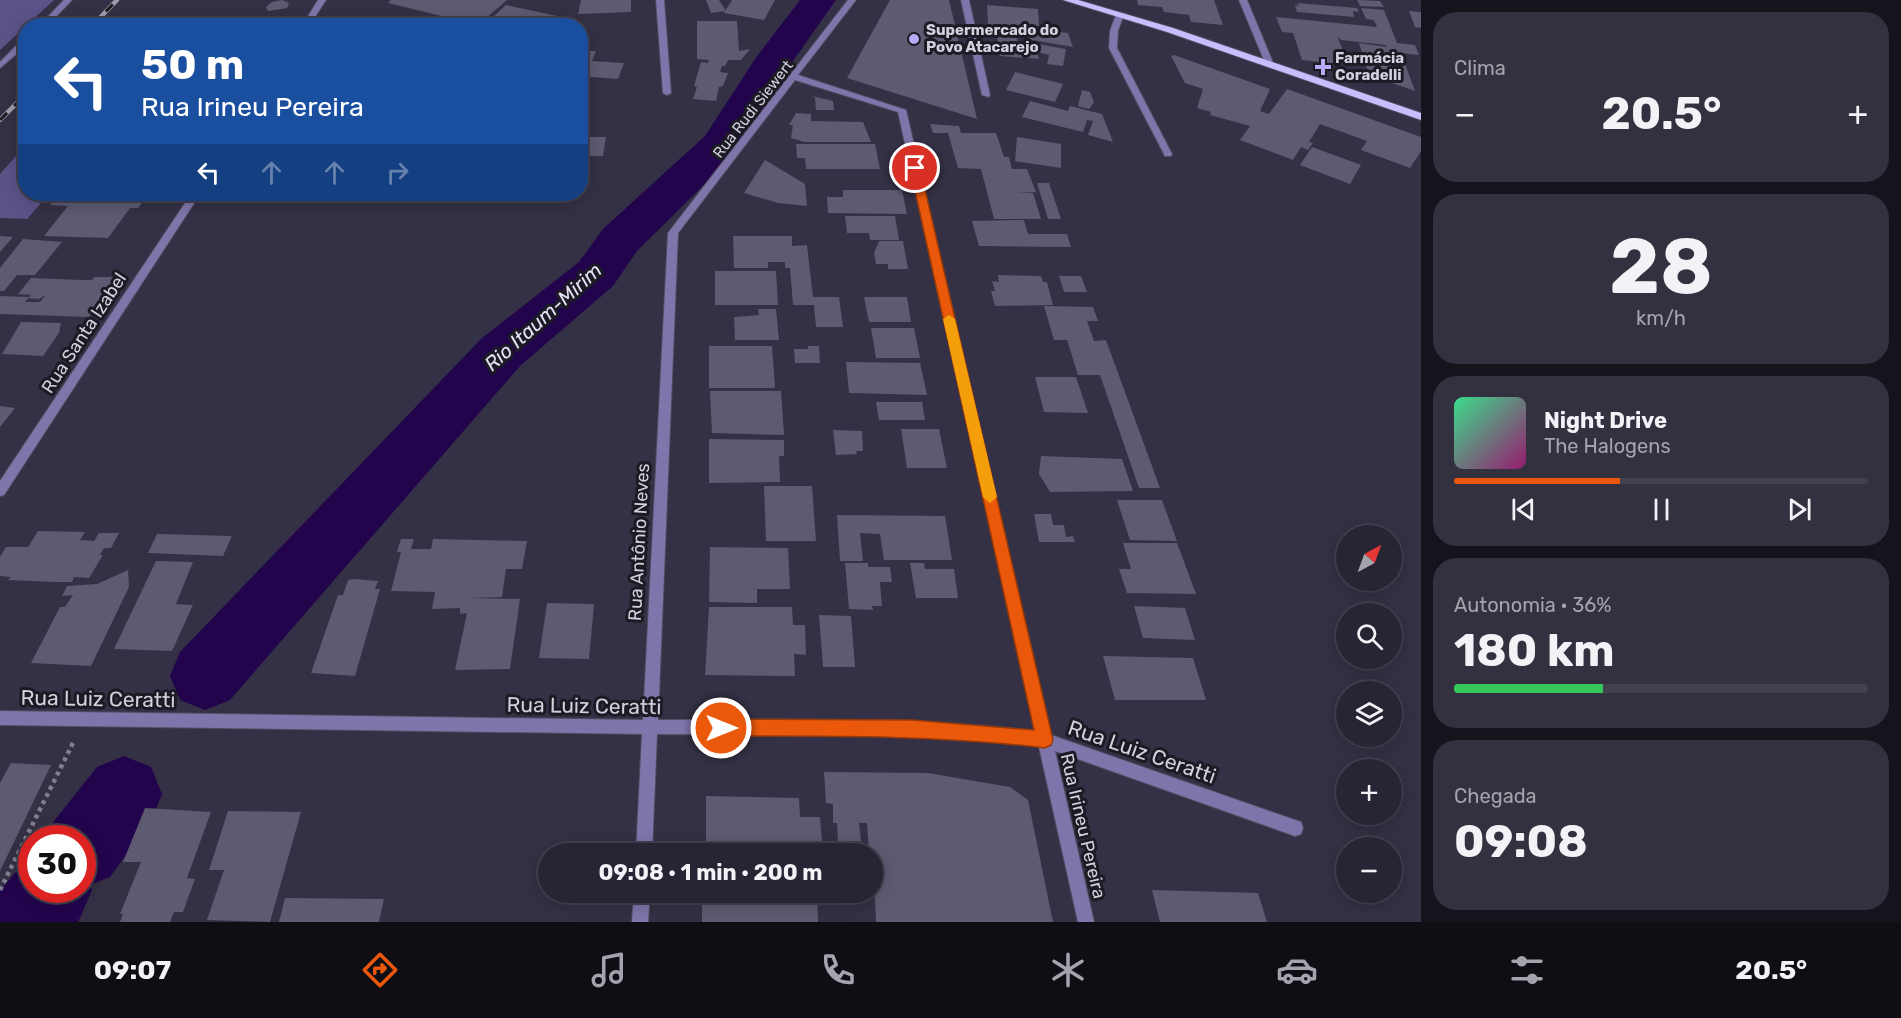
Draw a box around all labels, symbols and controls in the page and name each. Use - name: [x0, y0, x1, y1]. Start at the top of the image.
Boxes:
- place label: Supermercado do Povo Atacarejo: [926, 21, 1058, 56]
- marker: Supermercado do Povo Atacarejo: [907, 32, 921, 46]
- text: 50 m: [141, 40, 244, 90]
- icon: left: [42, 42, 120, 120]
- place label: Farmácia Coradelli: [1335, 49, 1404, 84]
- text: Clima: [1454, 56, 1506, 80]
- street label: Rua Rudi Siewert: [709, 57, 797, 161]
- marker: Farmácia Coradelli: [1316, 60, 1330, 74]
- text: 20.5°: [1602, 87, 1721, 140]
- text: Rua Irineu Pereira: [141, 91, 364, 123]
- text: −: [1454, 94, 1475, 133]
- text: +: [1847, 94, 1868, 133]
- pin: [889, 142, 940, 193]
- icon: arrive: [898, 151, 931, 184]
- icon: left: [192, 156, 225, 189]
- icon: ahead: [255, 156, 288, 189]
- icon: ahead: [318, 156, 351, 189]
- icon: right: [381, 156, 414, 189]
- text: 28: [1609, 220, 1713, 313]
- water label: Rio Itaum-Mirim: [479, 258, 607, 376]
- street label: Rua Santa Izabel: [37, 269, 131, 397]
- text: km/h: [1636, 306, 1686, 330]
- text: Night Drive: [1544, 407, 1667, 434]
- text: The Halogens: [1544, 434, 1671, 458]
- street label: Rua Antônio Neves: [624, 463, 654, 621]
- icon: previous: [1507, 493, 1540, 526]
- icon: pause: [1645, 493, 1678, 526]
- icon: next: [1783, 493, 1816, 526]
- north arrow: [1336, 525, 1402, 591]
- map controls: [1336, 525, 1402, 903]
- text: Autonomia · 36%: [1454, 593, 1612, 617]
- button: search: [1336, 603, 1402, 669]
- text: 180 km: [1454, 624, 1615, 677]
- button: layers: [1336, 681, 1402, 747]
- street label: Rua Luiz Ceratti: [20, 685, 176, 712]
- street label: Rua Luiz Ceratti: [506, 692, 662, 719]
- position arrow: [689, 696, 753, 760]
- street label: Rua Luiz Ceratti: [1065, 715, 1219, 789]
- street label: Rua Irineu Pereira: [1056, 751, 1110, 901]
- button: +: [1336, 759, 1402, 825]
- text: Chegada: [1454, 784, 1537, 808]
- text: 09:08: [1454, 815, 1588, 868]
- speed limit sign: 30: [18, 825, 96, 903]
- button: −: [1336, 837, 1402, 903]
- text: 09:08 · 1 min · 200 m: [599, 859, 822, 886]
- icon: directions: [359, 949, 401, 991]
- icon: music: [588, 949, 630, 991]
- icon: phone: [817, 949, 859, 991]
- icon: climate: [1047, 949, 1089, 991]
- icon: car: [1276, 949, 1318, 991]
- icon: filters: [1506, 949, 1548, 991]
- text: 09:07: [94, 954, 171, 986]
- text: 20.5°: [1735, 954, 1807, 986]

